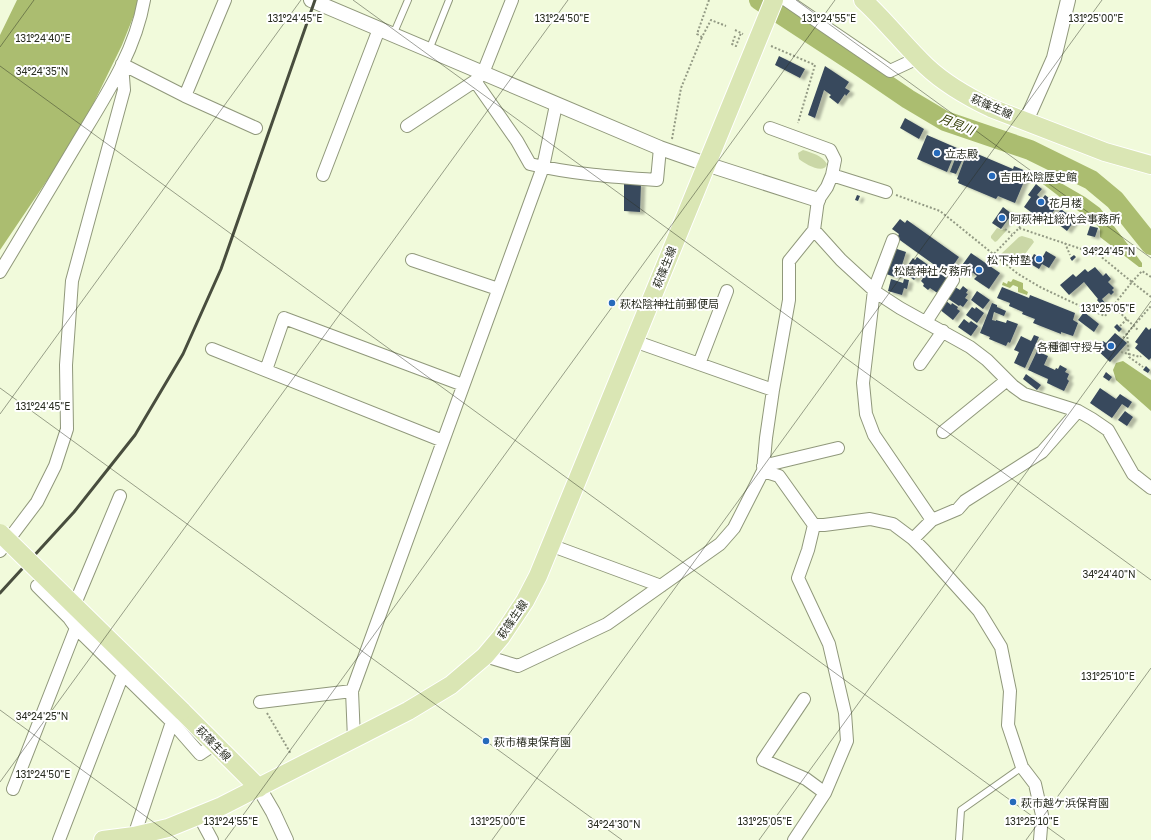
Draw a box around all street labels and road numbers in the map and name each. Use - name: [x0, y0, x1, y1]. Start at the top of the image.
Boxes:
- street label: 萩篠生線: [969, 91, 1015, 121]
- street label: 萩篠生線: [650, 244, 678, 290]
- street label: 萩篠生線: [494, 597, 530, 641]
- street label: 萩篠生線: [194, 723, 234, 763]

